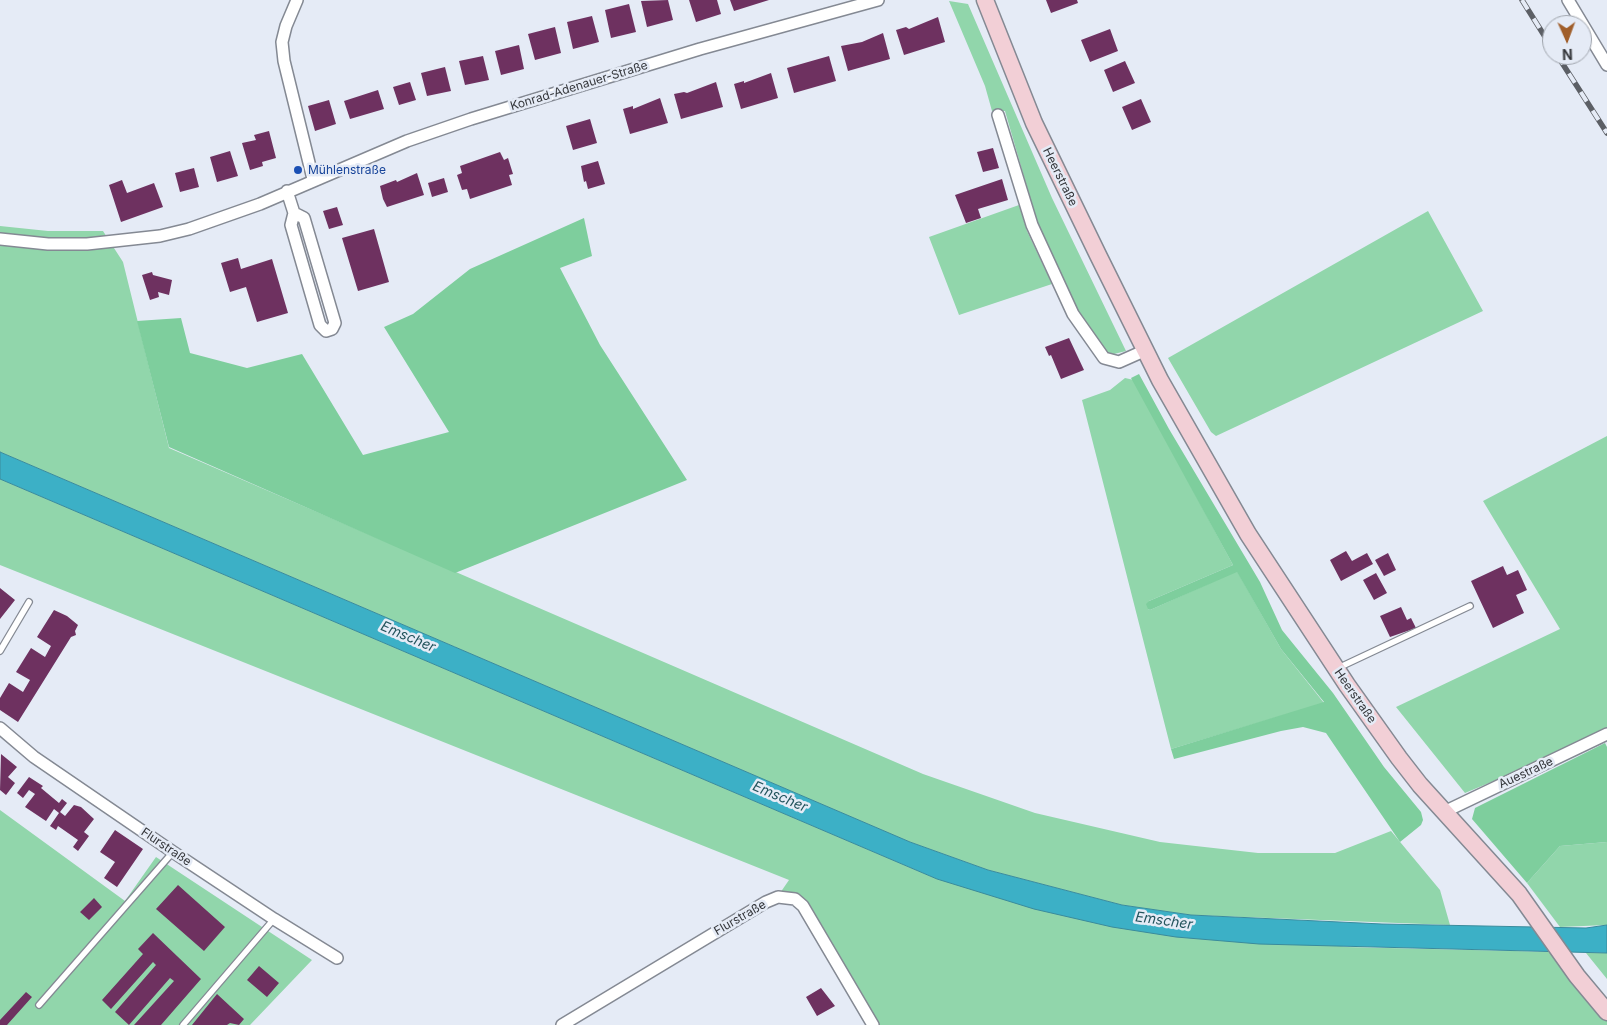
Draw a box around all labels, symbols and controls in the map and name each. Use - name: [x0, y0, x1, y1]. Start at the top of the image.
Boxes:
- north arrow: [1542, 15, 1592, 65]
- text: N: [1562, 46, 1573, 63]
- street label: Konrad-Adenauer-Straße: [509, 58, 649, 114]
- street label: Heerstraße: [1040, 145, 1080, 209]
- place label: Mühlenstraße: [308, 163, 386, 177]
- marker: Mühlenstraße: [292, 164, 304, 176]
- water label: Emscher: [378, 618, 438, 656]
- street label: Heerstraße: [1331, 666, 1379, 726]
- street label: Auestraße: [1497, 754, 1555, 792]
- water label: Emscher: [750, 778, 810, 816]
- street label: Flurstraße: [138, 825, 194, 869]
- street label: Flurstraße: [711, 897, 769, 939]
- water label: Emscher: [1134, 909, 1194, 933]

